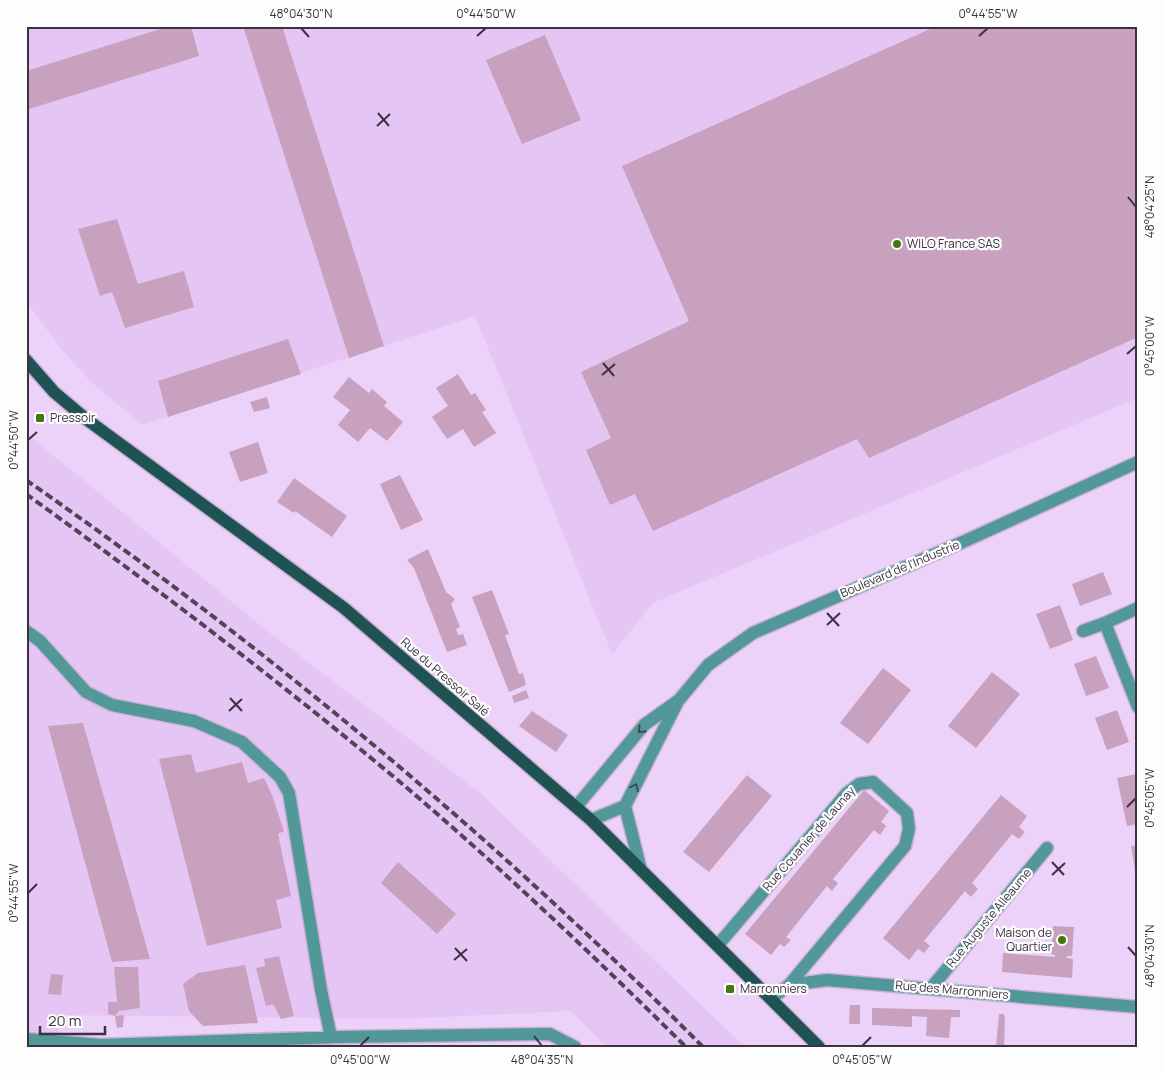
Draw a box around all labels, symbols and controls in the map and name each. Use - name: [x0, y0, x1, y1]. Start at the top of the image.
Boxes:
- text: 48°04'30"N: [270, 5, 332, 22]
- text: 0°44'50"W: [456, 5, 516, 22]
- text: 0°44'55"W: [959, 5, 1018, 22]
- text: 48°04'25"N: [1141, 176, 1158, 238]
- place label: WILO France SAS: [907, 235, 1000, 252]
- marker: WILO France SAS: [891, 238, 903, 250]
- text: 0°45'00"W: [1141, 315, 1158, 376]
- place label: Pressoir: [50, 409, 96, 426]
- text: 0°44'50"W: [5, 410, 22, 470]
- marker: Pressoir: [34, 412, 46, 424]
- street label: Boulevard de l'Industrie: [837, 536, 962, 601]
- street label: Rue du Pressoir Salé: [397, 633, 493, 720]
- one-way arrow: [638, 724, 647, 733]
- text: 0°45'05"W: [1141, 767, 1158, 828]
- street label: Rue Couanier de Launay: [758, 782, 859, 895]
- one-way arrow: [629, 783, 639, 792]
- text: 0°44'55"W: [5, 863, 22, 922]
- street label: Rue Auguste Alleaume: [942, 865, 1035, 971]
- place label: Maison de Quartier: [995, 924, 1053, 955]
- text: 48°04'30"N: [1141, 925, 1158, 987]
- marker: Maison de Quartier: [1056, 934, 1068, 946]
- street label: Rue des Marronniers: [895, 976, 1009, 1003]
- place label: Marronniers: [740, 980, 807, 997]
- marker: Marronniers: [724, 983, 736, 995]
- scale bar: [40, 1003, 105, 1035]
- text: 20 m: [48, 1010, 81, 1031]
- text: 0°45'00"W: [330, 1051, 391, 1068]
- text: 48°04'35"N: [511, 1051, 573, 1068]
- text: 0°45'05"W: [832, 1051, 893, 1068]

